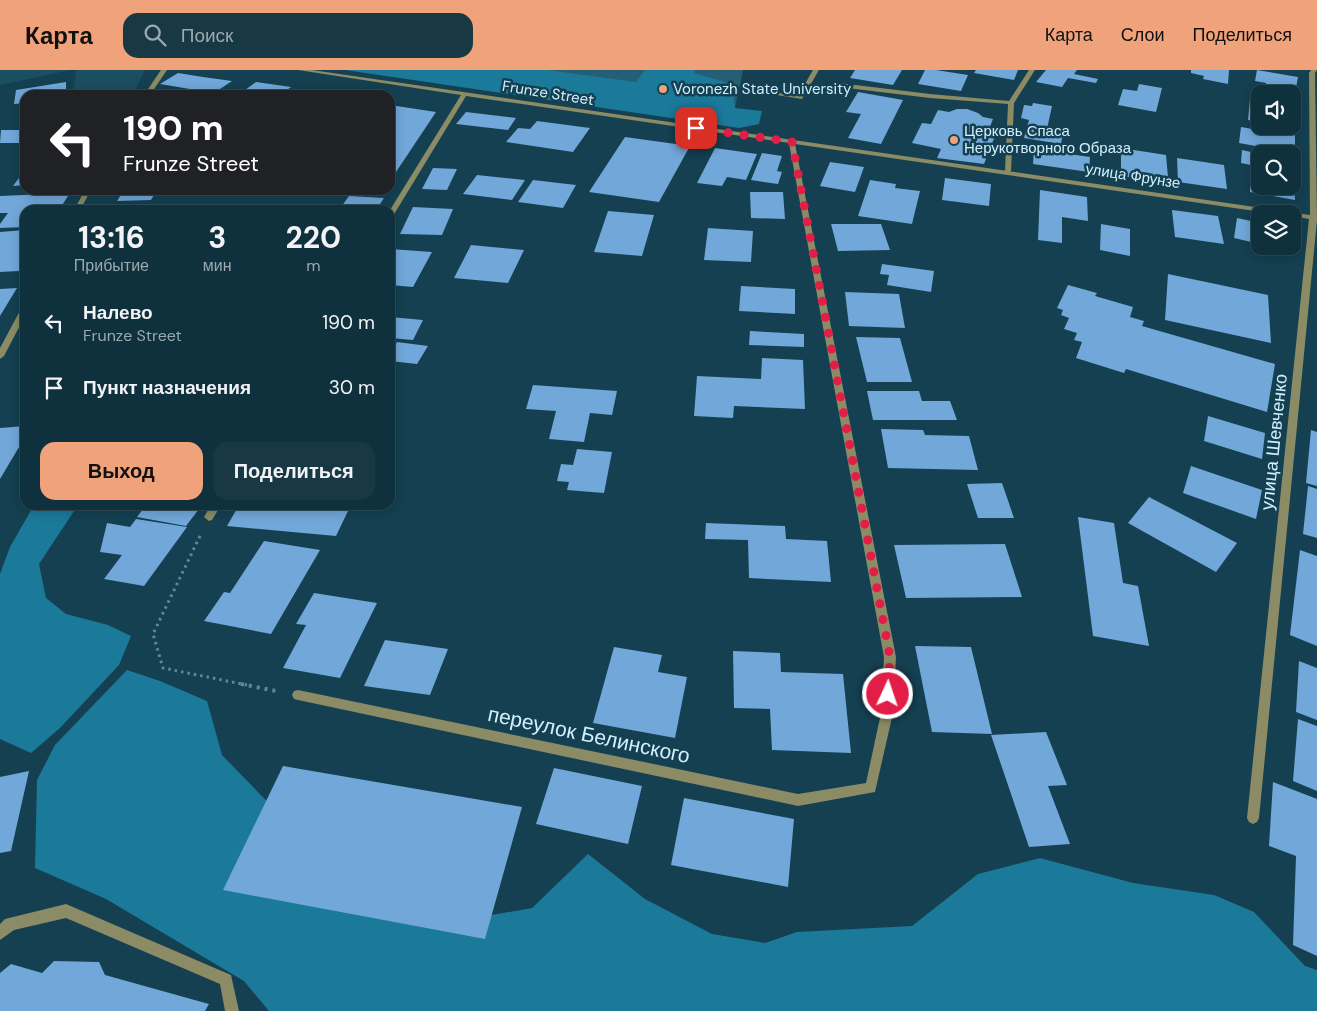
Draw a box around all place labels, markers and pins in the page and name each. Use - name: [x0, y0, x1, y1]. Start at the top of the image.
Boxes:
- place label: Voronezh State University: [673, 79, 852, 99]
- marker: Voronezh State University: [657, 83, 669, 95]
- pin: [675, 107, 717, 149]
- place label: Церковь Спаса Нерукотворного Образа: [964, 121, 1132, 158]
- marker: Церковь Спаса Нерукотворного Образа: [948, 134, 960, 146]

